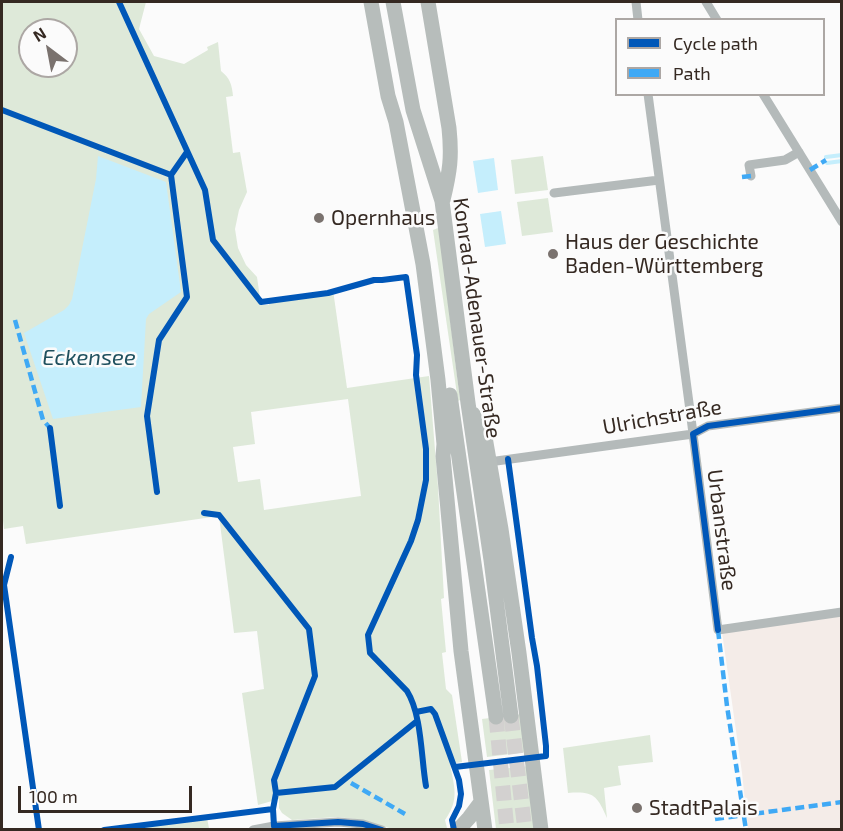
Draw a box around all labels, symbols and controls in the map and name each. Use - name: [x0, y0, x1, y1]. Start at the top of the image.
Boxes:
- north arrow: [18, 18, 78, 78]
- legend: [615, 18, 825, 96]
- text: N: [29, 23, 49, 45]
- text: Cycle path: [673, 32, 758, 54]
- text: Path: [673, 62, 711, 84]
- street label: Konrad-Adenauer-Straße: [448, 196, 506, 440]
- place label: Opernhaus: [331, 205, 435, 231]
- marker: Opernhaus: [312, 211, 326, 225]
- place label: Haus der Geschichte Baden-Württemberg: [565, 229, 763, 279]
- marker: Haus der Geschichte Baden-Württemberg: [546, 247, 560, 261]
- water label: Eckensee: [42, 345, 136, 371]
- street label: Ulrichstraße: [601, 394, 723, 440]
- street label: Urbanstraße: [702, 468, 742, 592]
- scale bar: [21, 774, 195, 812]
- text: 100 m: [29, 785, 78, 807]
- place label: StadtPalais: [649, 795, 758, 821]
- marker: StadtPalais: [630, 801, 644, 815]

